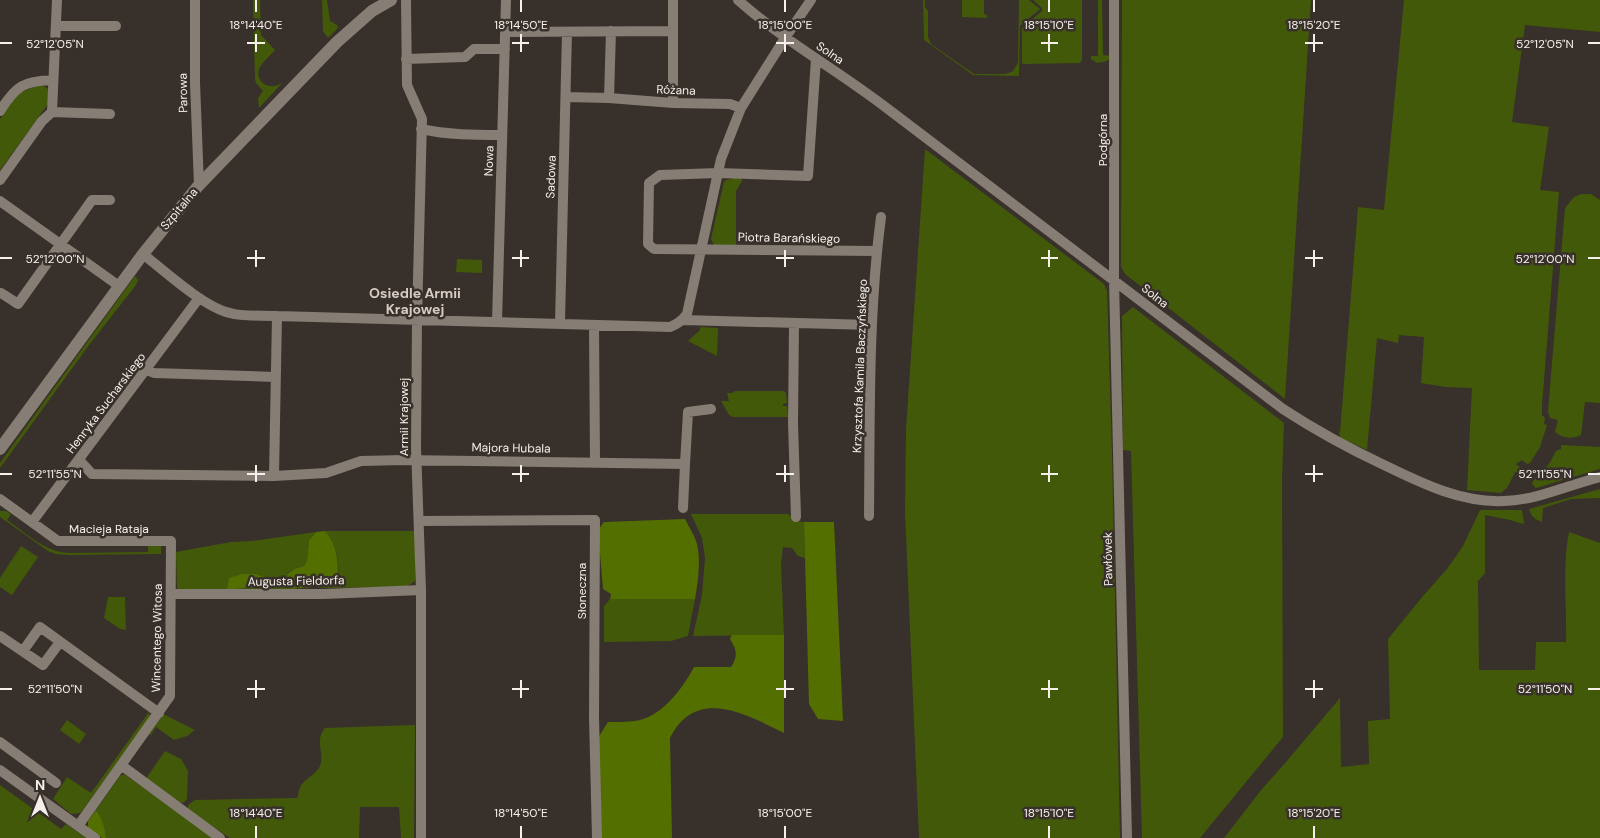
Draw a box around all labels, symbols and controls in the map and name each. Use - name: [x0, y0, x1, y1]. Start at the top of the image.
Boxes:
- text: 18°14'40"E: [229, 17, 283, 33]
- text: 18°14'50"E: [494, 17, 548, 33]
- text: 18°15'00"E: [758, 17, 813, 33]
- text: 18°15'10"E: [1024, 17, 1074, 33]
- text: 18°15'20"E: [1287, 17, 1341, 33]
- text: 52°12'05"N: [26, 36, 84, 52]
- text: 52°12'05"N: [1516, 36, 1574, 52]
- street label: Solna: [813, 38, 847, 68]
- street label: Parowa: [175, 73, 191, 113]
- street label: Różana: [656, 81, 696, 99]
- street label: Podgórna: [1095, 114, 1111, 166]
- street label: Nowa: [480, 145, 498, 177]
- street label: Sadowa: [542, 155, 560, 199]
- street label: Szpitalna: [157, 185, 201, 233]
- street label: Piotra Barańskiego: [738, 229, 840, 247]
- text: 52°12'00"N: [26, 251, 84, 267]
- text: 52°12'00"N: [1516, 251, 1574, 267]
- street label: Krzysztofa Kamila Baczyńskiego: [849, 279, 871, 453]
- street label: Solna: [1138, 280, 1172, 312]
- district label: Osiedle Armii Krajowej: [369, 284, 461, 318]
- street label: Henryka Sucharskiego: [63, 349, 149, 457]
- street label: Armii Krajowej: [396, 378, 412, 456]
- street label: Majora Hubala: [471, 439, 551, 457]
- text: 52°11'55"N: [28, 466, 82, 482]
- text: 52°11'55"N: [1518, 466, 1572, 482]
- street label: Macieja Rataja: [69, 521, 149, 537]
- street label: Pawłówek: [1100, 532, 1116, 586]
- street label: Słoneczna: [574, 563, 590, 619]
- street label: Augusta Fieldorfa: [248, 572, 344, 590]
- street label: Wincentego Witosa: [148, 584, 166, 692]
- text: 52°11'50"N: [28, 681, 82, 697]
- text: 52°11'50"N: [1518, 681, 1572, 697]
- north arrow: [15, 773, 65, 823]
- text: N: [35, 776, 45, 794]
- text: 18°14'40"E: [229, 805, 283, 821]
- text: 18°14'50"E: [494, 805, 548, 821]
- text: 18°15'00"E: [758, 805, 813, 821]
- text: 18°15'10"E: [1024, 805, 1074, 821]
- text: 18°15'20"E: [1287, 805, 1341, 821]

